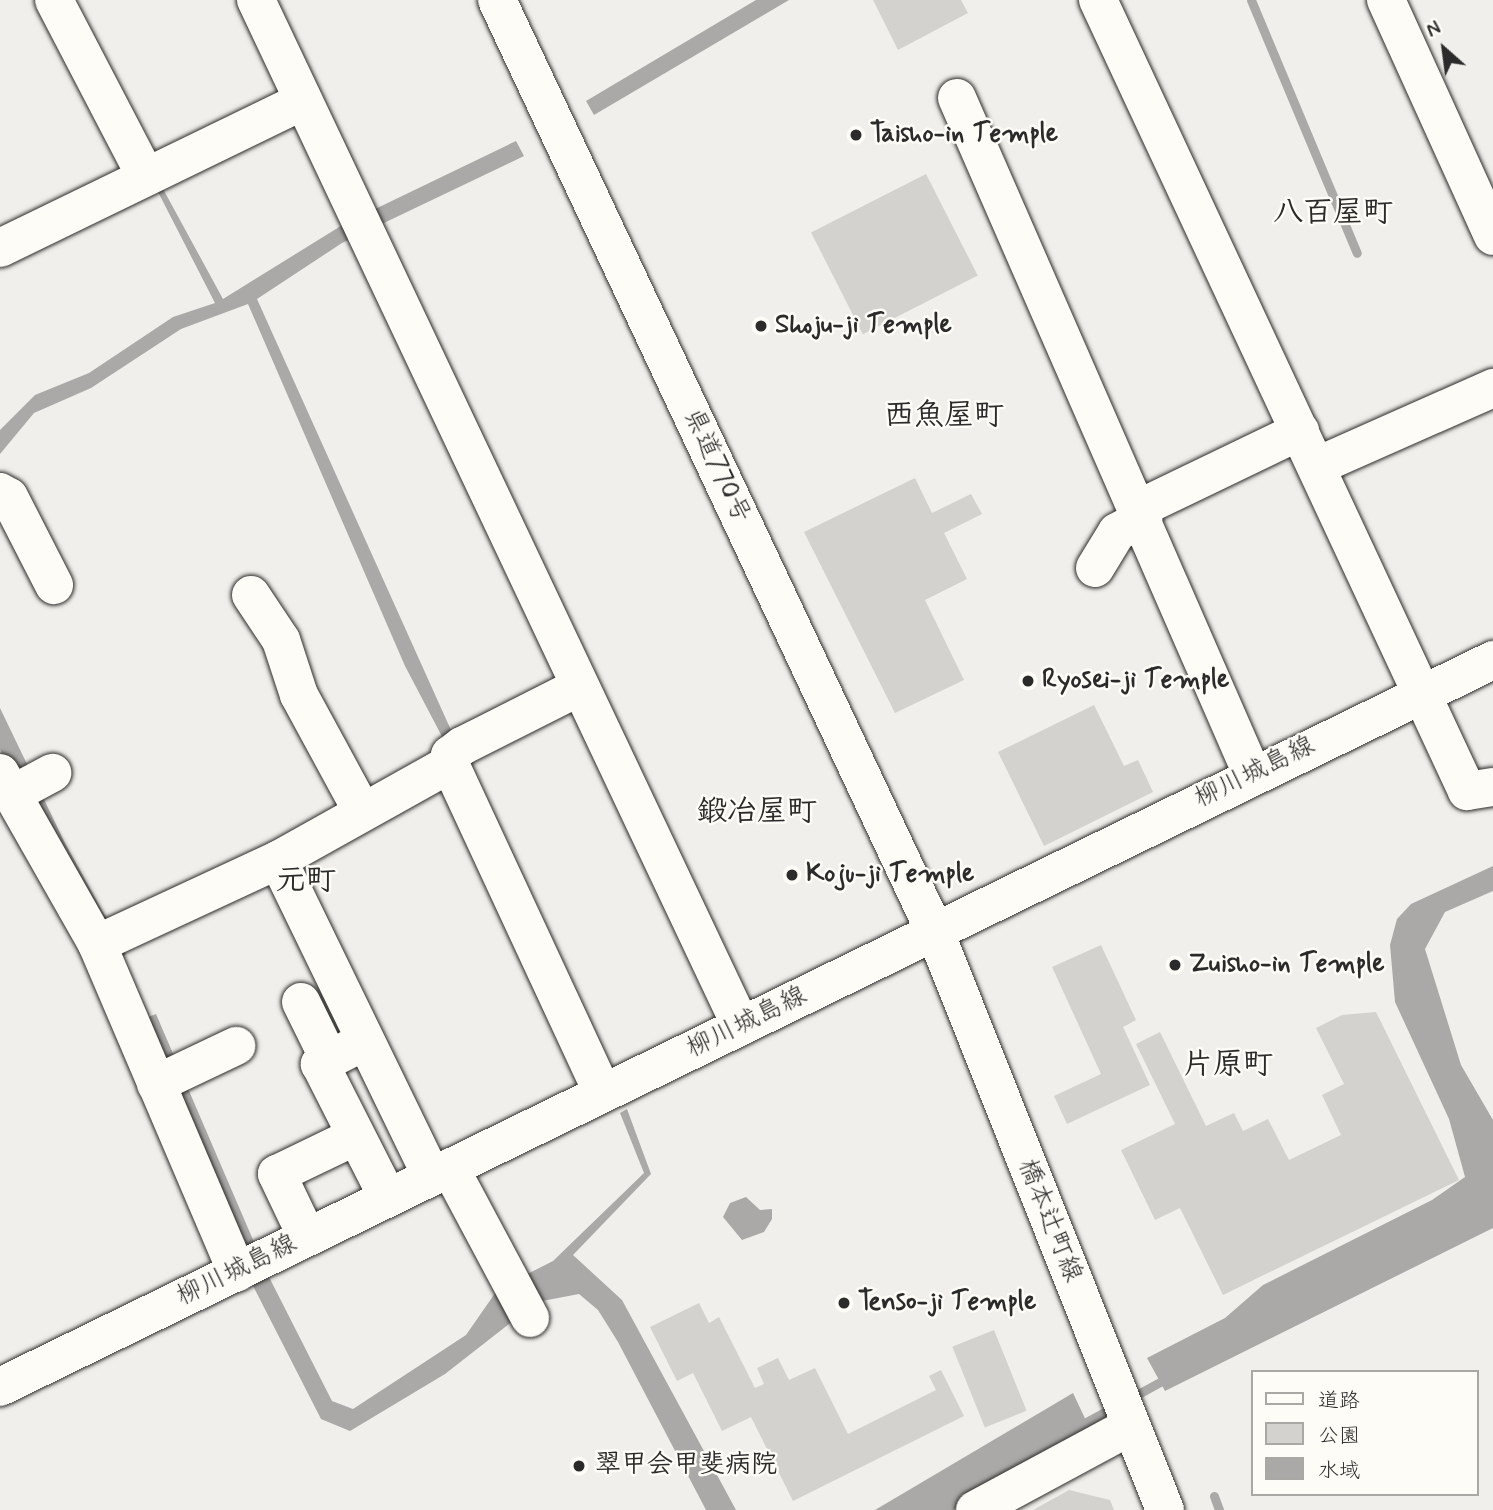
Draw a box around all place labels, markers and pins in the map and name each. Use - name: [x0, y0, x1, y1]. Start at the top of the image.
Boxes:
- place label: Taisho-in Temple: [870, 119, 1048, 151]
- marker: Taisho-in Temple: [848, 127, 864, 143]
- place label: Shoju-ji Temple: [775, 310, 942, 342]
- marker: Shoju-ji Temple: [753, 318, 769, 334]
- place label: Ryosei-ji Temple: [1042, 665, 1220, 697]
- marker: Ryosei-ji Temple: [1020, 673, 1036, 689]
- place label: Koju-ji Temple: [806, 859, 965, 891]
- marker: Koju-ji Temple: [784, 867, 800, 883]
- place label: Zuisho-in Temple: [1189, 949, 1374, 981]
- marker: Zuisho-in Temple: [1167, 957, 1183, 973]
- place label: Tenso-ji Temple: [858, 1287, 1027, 1319]
- marker: Tenso-ji Temple: [836, 1295, 852, 1311]
- place label: 翠甲会甲斐病院: [595, 1450, 777, 1482]
- marker: 翠甲会甲斐病院: [569, 1456, 589, 1476]

